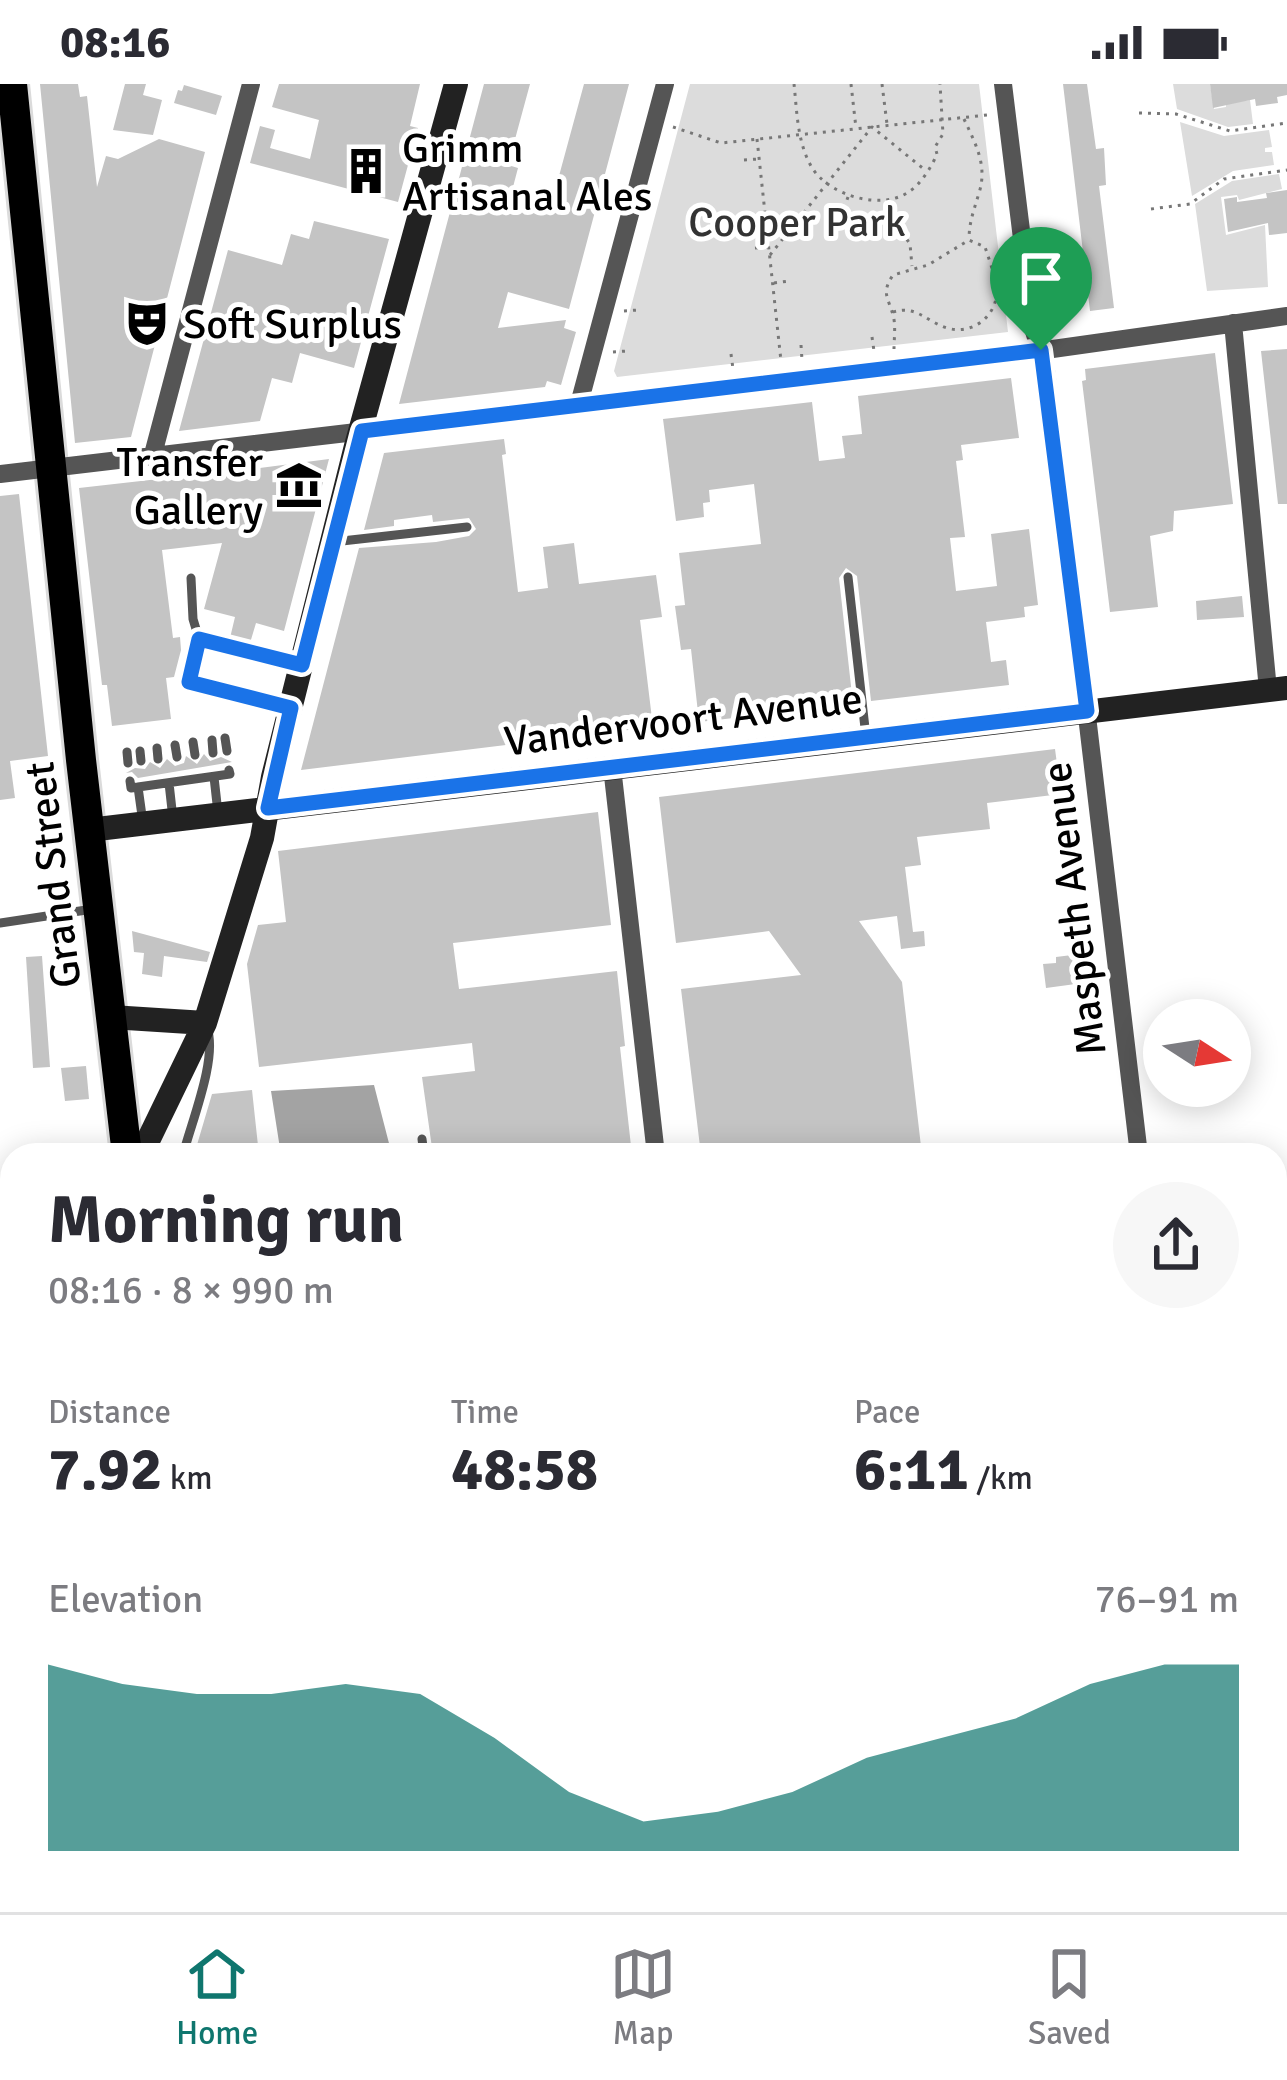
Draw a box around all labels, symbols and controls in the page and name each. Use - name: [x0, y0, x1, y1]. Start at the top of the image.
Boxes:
- text: 08:16: [60, 15, 170, 70]
- place label: Grimm Artisanal Ales: [402, 123, 652, 222]
- building icon: Grimm Artisanal Ales: [341, 146, 391, 196]
- park label: Cooper Park: [688, 197, 906, 248]
- pin: [990, 227, 1092, 350]
- icon: arrive: [1008, 245, 1074, 311]
- theatre icon: Soft Surplus: [122, 298, 172, 348]
- place label: Soft Surplus: [183, 299, 402, 350]
- place label: Transfer Gallery: [116, 437, 264, 536]
- museum icon: Transfer Gallery: [274, 460, 324, 510]
- street label: Vandervoort Avenue: [501, 673, 865, 768]
- street label: Grand Street: [14, 759, 93, 991]
- street label: Maspeth Avenue: [1031, 759, 1118, 1058]
- north arrow: [1143, 999, 1251, 1107]
- map controls: [1143, 999, 1251, 1107]
- text: Morning run: [48, 1180, 404, 1261]
- button: share: [1113, 1182, 1239, 1308]
- text: 08:16 · 8 × 990 m: [48, 1266, 334, 1314]
- text: Distance: [48, 1392, 171, 1433]
- text: Time: [451, 1392, 519, 1433]
- text: Pace: [854, 1392, 920, 1433]
- text: 7.92: [48, 1433, 162, 1507]
- text: 48:58: [451, 1433, 598, 1507]
- text: 6:11: [854, 1433, 969, 1507]
- text: km: [162, 1458, 213, 1499]
- text: /km: [969, 1458, 1033, 1499]
- text: Elevation: [48, 1575, 203, 1623]
- text: 76–91 m: [1094, 1575, 1239, 1623]
- tab: Home: [176, 1941, 258, 2054]
- tab: Map: [610, 1941, 676, 2054]
- tab: Saved: [1028, 1941, 1111, 2054]

